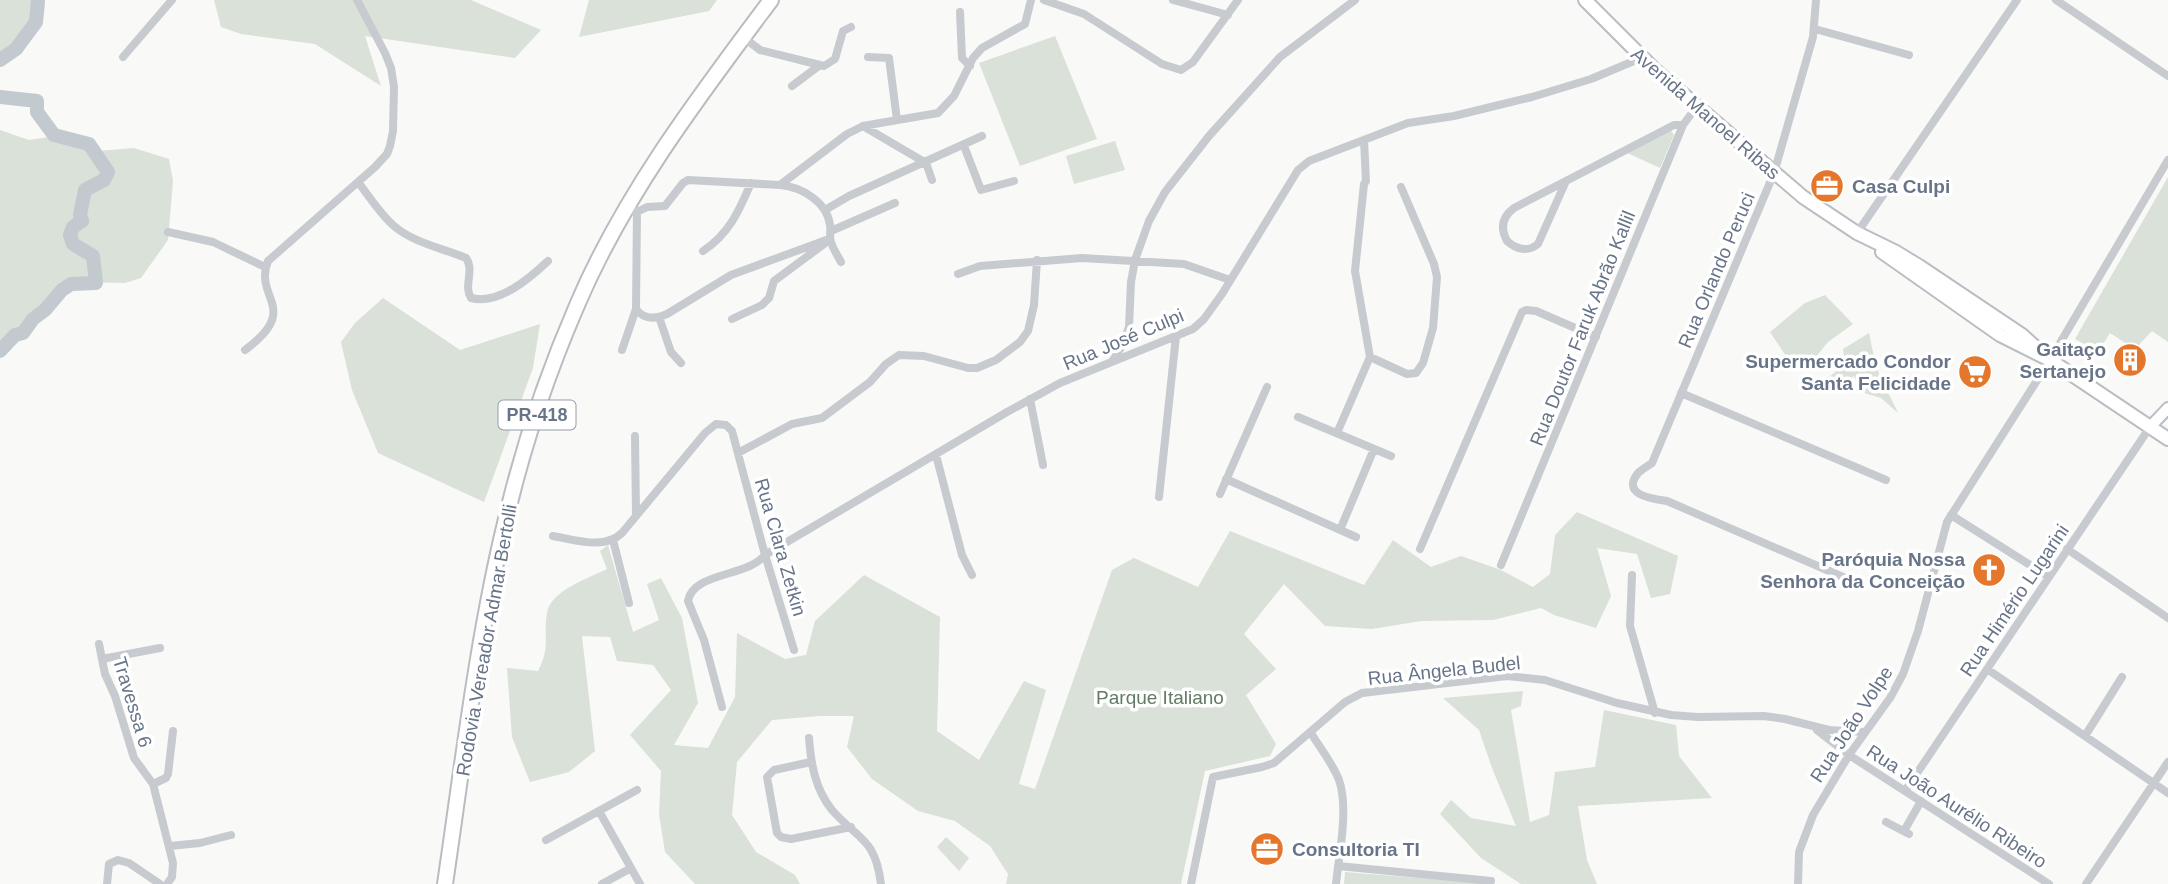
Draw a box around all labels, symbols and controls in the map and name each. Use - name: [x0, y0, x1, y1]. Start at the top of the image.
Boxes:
- street label: Avenida Manoel Ribas: [1627, 43, 1784, 184]
- office icon: Casa Culpi: [1808, 167, 1846, 205]
- place label: Casa Culpi: [1852, 176, 1950, 197]
- street label: Rua Orlando Peruci: [1674, 189, 1759, 351]
- street label: Rua Doutor Faruk Abrão Kallil: [1526, 208, 1639, 449]
- street label: Rua José Culpi: [1060, 305, 1187, 374]
- place label: Gaitaço Sertanejo: [2019, 339, 2106, 382]
- building icon: Gaitaço Sertanejo: [2111, 341, 2149, 379]
- place label: Supermercado Condor Santa Felicidade: [1745, 351, 1952, 394]
- supermarket icon: Supermercado Condor Santa Felicidade: [1956, 353, 1994, 391]
- road number: PR-418: [498, 400, 576, 430]
- street label: Rua Clara Zetkin: [751, 476, 810, 619]
- street label: Rodovia Vereador Admar Bertolli: [452, 503, 521, 778]
- street label: Rua Himério Lugarini: [1956, 520, 2073, 680]
- place label: Paróquia Nossa Senhora da Conceição: [1760, 549, 1965, 592]
- church icon: Paróquia Nossa Senhora da Conceição: [1970, 551, 2008, 589]
- street label: Rua Ângela Budel: [1367, 652, 1521, 689]
- street label: Travessa 6: [109, 654, 156, 750]
- street label: Rua João Volpe: [1806, 662, 1897, 786]
- park label: Parque Italiano: [1096, 687, 1224, 708]
- street label: Rua João Aurélio Ribeiro: [1863, 740, 2051, 872]
- office icon: Consultoria TI: [1248, 830, 1286, 868]
- place label: Consultoria TI: [1292, 839, 1420, 860]

